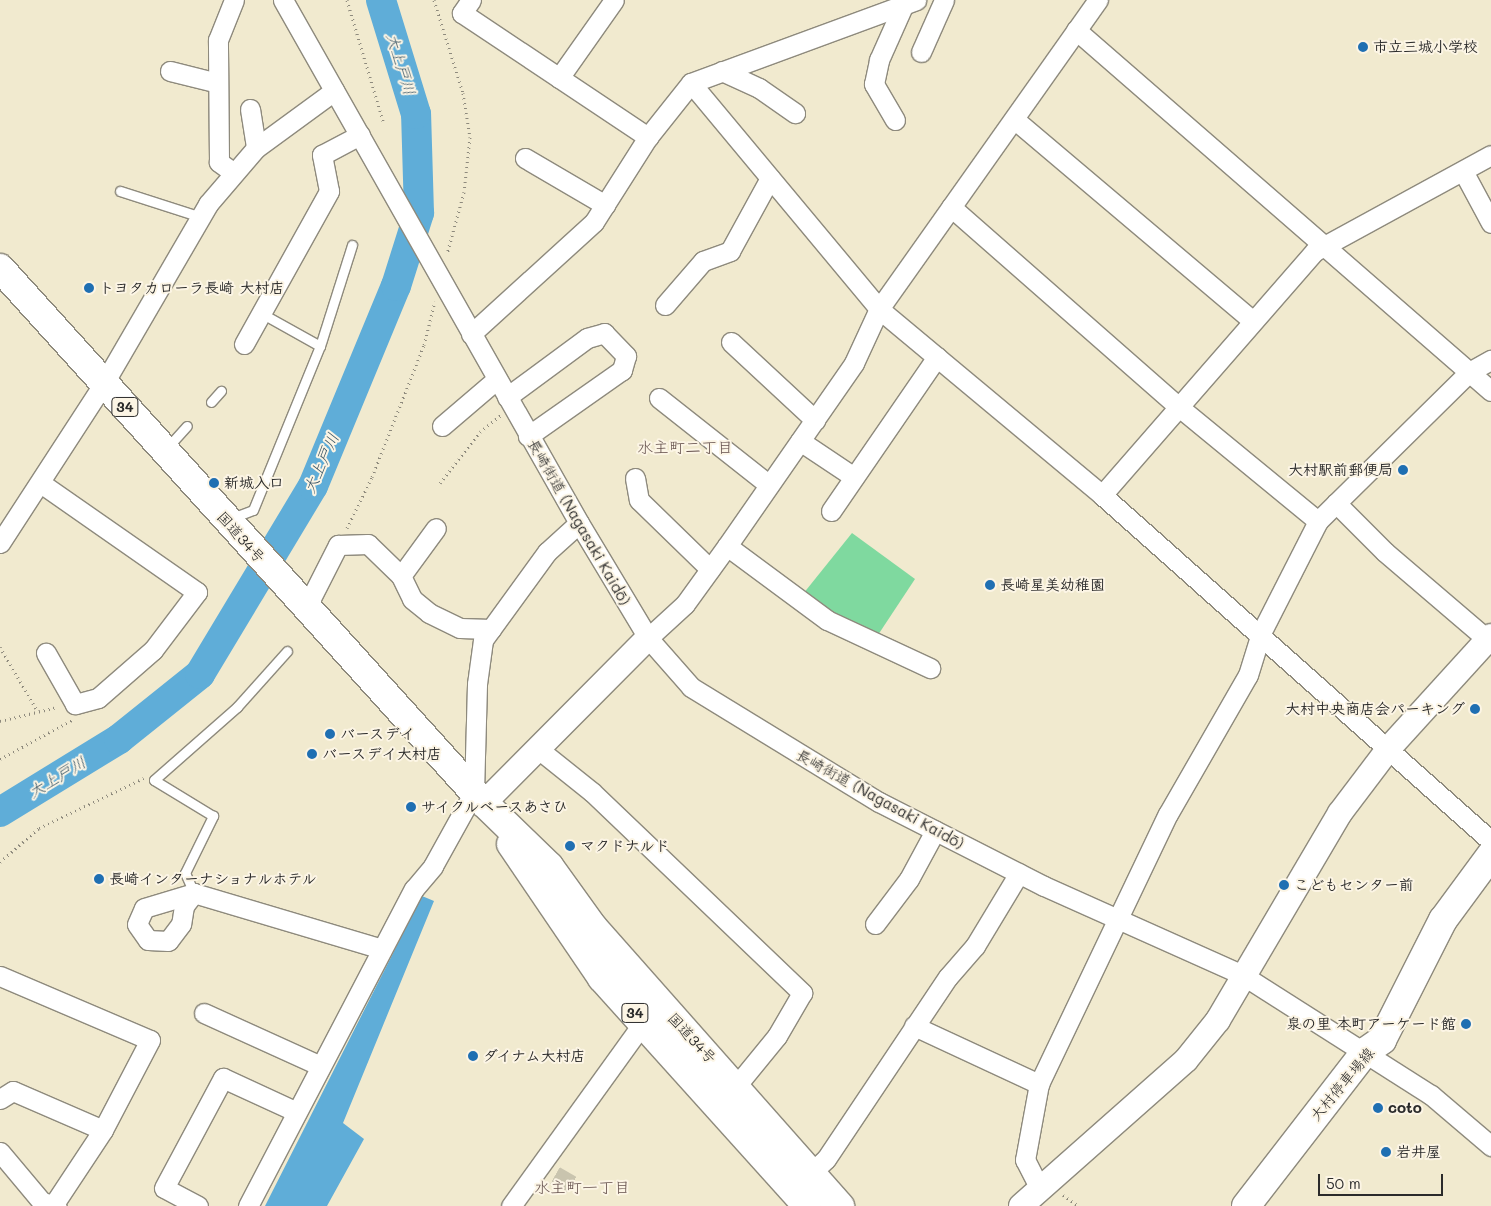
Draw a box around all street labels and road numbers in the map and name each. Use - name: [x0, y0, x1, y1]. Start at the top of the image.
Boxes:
- road number: 34: [111, 396, 139, 418]
- street label: 長崎街道 (Nagasaki Kaidō): [524, 436, 634, 608]
- street label: 国道34号: [213, 508, 269, 566]
- street label: 長崎街道 (Nagasaki Kaidō): [793, 745, 967, 853]
- road number: 34: [621, 1001, 649, 1024]
- street label: 国道34号: [664, 1009, 720, 1067]
- street label: 大村停車場線: [1306, 1044, 1378, 1124]

